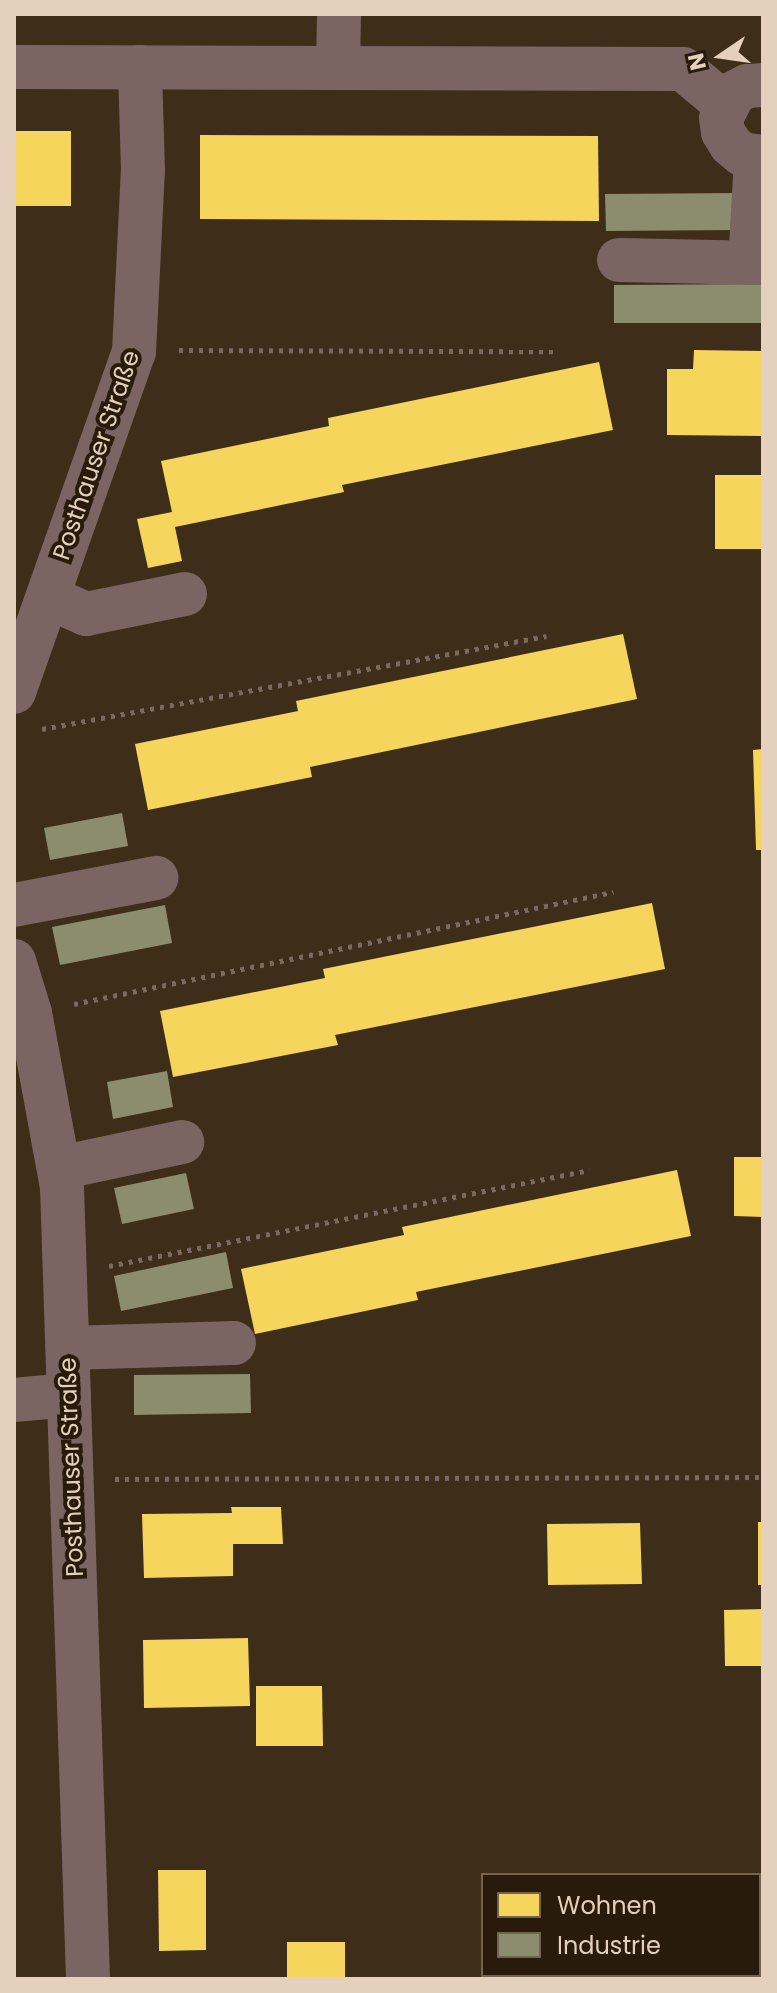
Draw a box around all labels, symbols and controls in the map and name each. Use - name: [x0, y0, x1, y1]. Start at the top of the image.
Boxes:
- north arrow: [681, 16, 761, 96]
- text: N: [680, 50, 714, 73]
- street label: Posthauser Straße: [47, 347, 145, 563]
- street label: Posthauser Straße: [53, 1357, 89, 1577]
- legend: [481, 1873, 761, 1977]
- text: Wohnen: [557, 1889, 657, 1922]
- text: Industrie: [557, 1929, 661, 1962]

